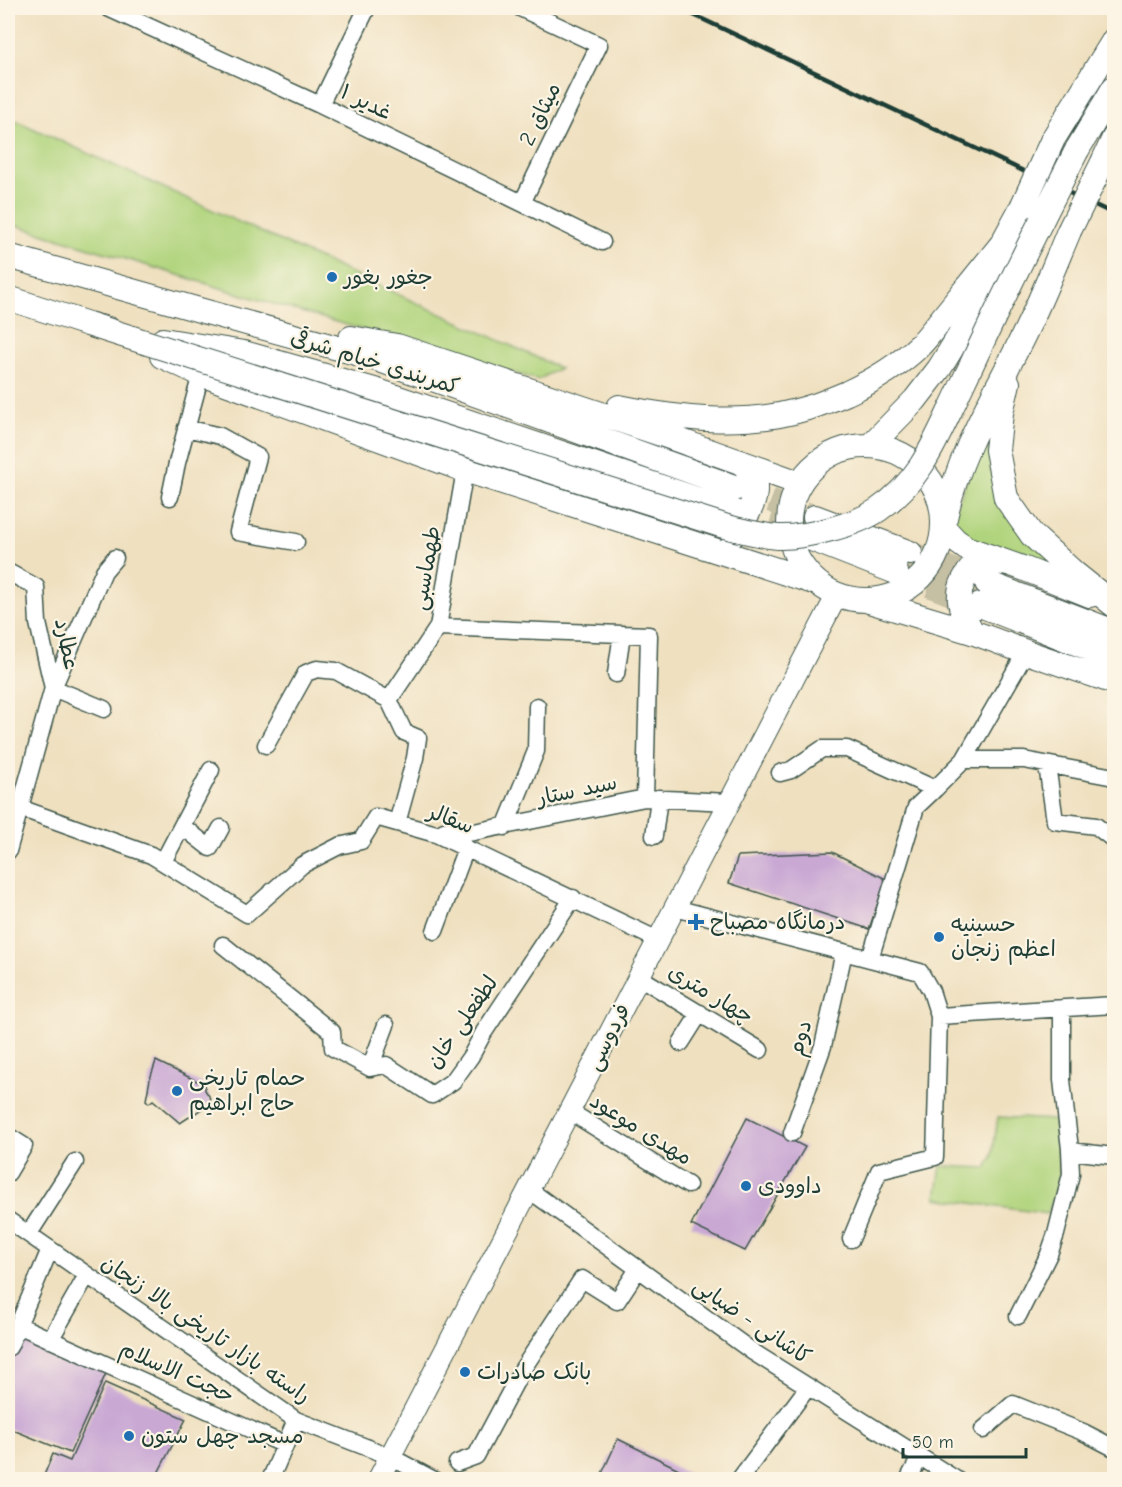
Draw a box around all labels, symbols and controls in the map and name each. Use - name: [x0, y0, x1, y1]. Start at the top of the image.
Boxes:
- street label: غدیر ۱: [336, 78, 396, 126]
- street label: میثاق 2: [514, 78, 566, 150]
- place label: جغور بغور: [342, 264, 433, 290]
- marker: جغور بغور: [325, 270, 339, 284]
- street label: کمربندی خیام شرقی: [287, 323, 463, 403]
- street label: طهماسبی: [406, 524, 447, 612]
- street label: عطارد: [49, 616, 85, 672]
- street label: سید ستار: [533, 769, 619, 812]
- street label: سقالر: [423, 798, 477, 840]
- place label: درمانگاه مصباح: [710, 909, 846, 936]
- place label: حسینیه اعظم زنجان: [951, 911, 1056, 965]
- marker: درمانگاه مصباح: [687, 913, 705, 931]
- marker: حسینیه اعظم زنجان: [932, 930, 946, 944]
- street label: چهار متری: [664, 958, 758, 1030]
- street label: لطفعلی خان: [421, 970, 504, 1074]
- street label: فردوسی: [580, 999, 637, 1075]
- street label: دوم: [783, 1017, 821, 1060]
- place label: حمام تاریخی حاج ابراهیم: [189, 1065, 305, 1119]
- marker: حمام تاریخی حاج ابراهیم: [170, 1084, 184, 1098]
- street label: مهدی موعود: [584, 1087, 697, 1172]
- place label: داوودی: [758, 1173, 822, 1199]
- marker: داوودی: [739, 1179, 753, 1193]
- street label: راسته بازار تاریخی بالا زنجان: [96, 1249, 316, 1410]
- street label: کاشانی - ضیایی: [687, 1272, 816, 1371]
- street label: حجت الاسلام: [115, 1335, 238, 1412]
- place label: بانک صادرات: [477, 1359, 591, 1385]
- marker: بانک صادرات: [458, 1365, 472, 1379]
- scale bar: [903, 1421, 1026, 1459]
- place label: مسجد چهل ستون: [141, 1423, 303, 1449]
- marker: مسجد چهل ستون: [122, 1429, 136, 1443]
- text: 50 m: [912, 1432, 954, 1453]

